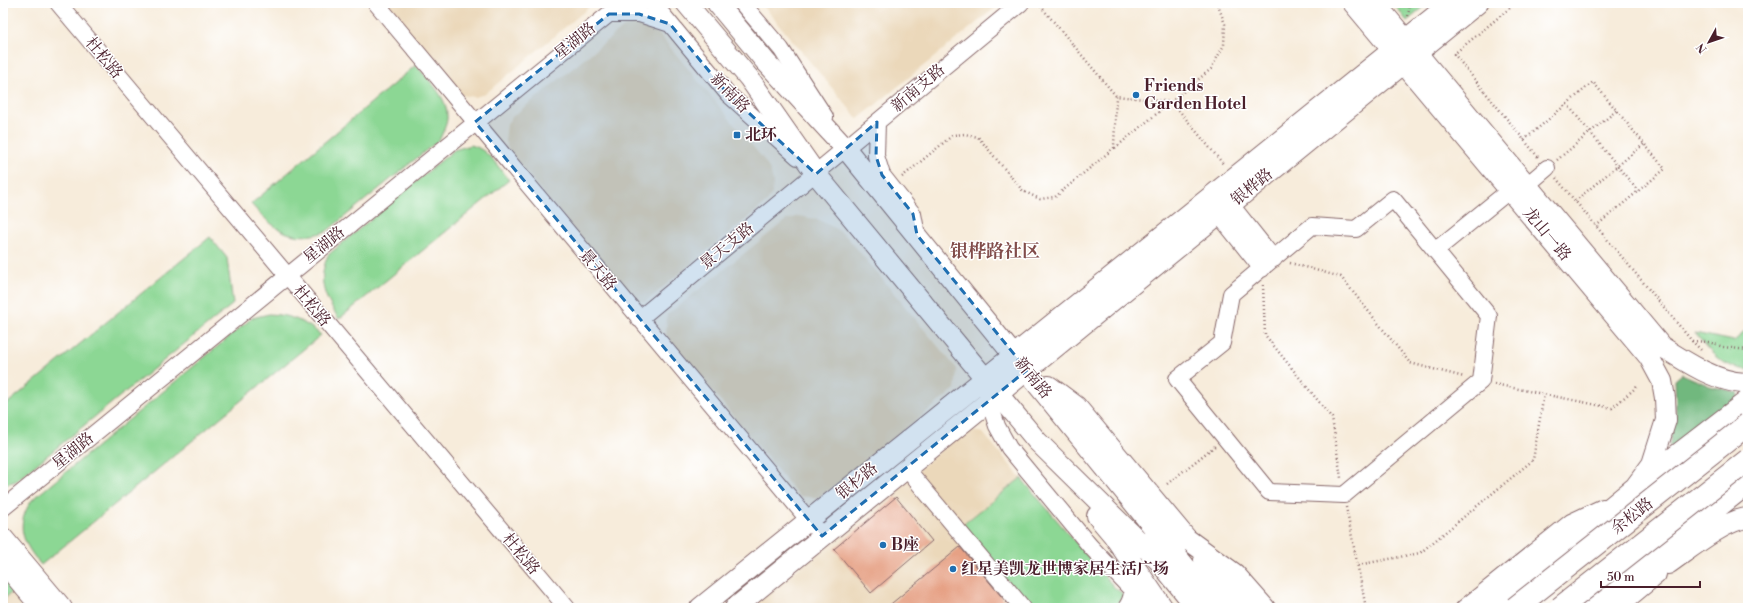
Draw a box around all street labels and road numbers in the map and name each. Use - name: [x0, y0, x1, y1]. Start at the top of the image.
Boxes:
- street label: 星湖路: [550, 18, 600, 64]
- street label: 杜松路: [81, 33, 127, 83]
- street label: 新南支路: [887, 60, 949, 116]
- street label: 新南路: [706, 69, 754, 117]
- street label: 银桦路: [1227, 164, 1277, 210]
- street label: 龙山一路: [1519, 203, 1575, 265]
- street label: 景天支路: [696, 218, 758, 274]
- street label: 星湖路: [299, 222, 349, 268]
- street label: 景天路: [575, 245, 621, 295]
- street label: 杜松路: [289, 281, 335, 331]
- street label: 新南路: [1010, 353, 1056, 403]
- street label: 星湖路: [48, 428, 98, 474]
- street label: 银杉路: [832, 458, 882, 504]
- street label: 余松路: [1607, 493, 1657, 539]
- street label: 杜松路: [498, 529, 544, 579]

